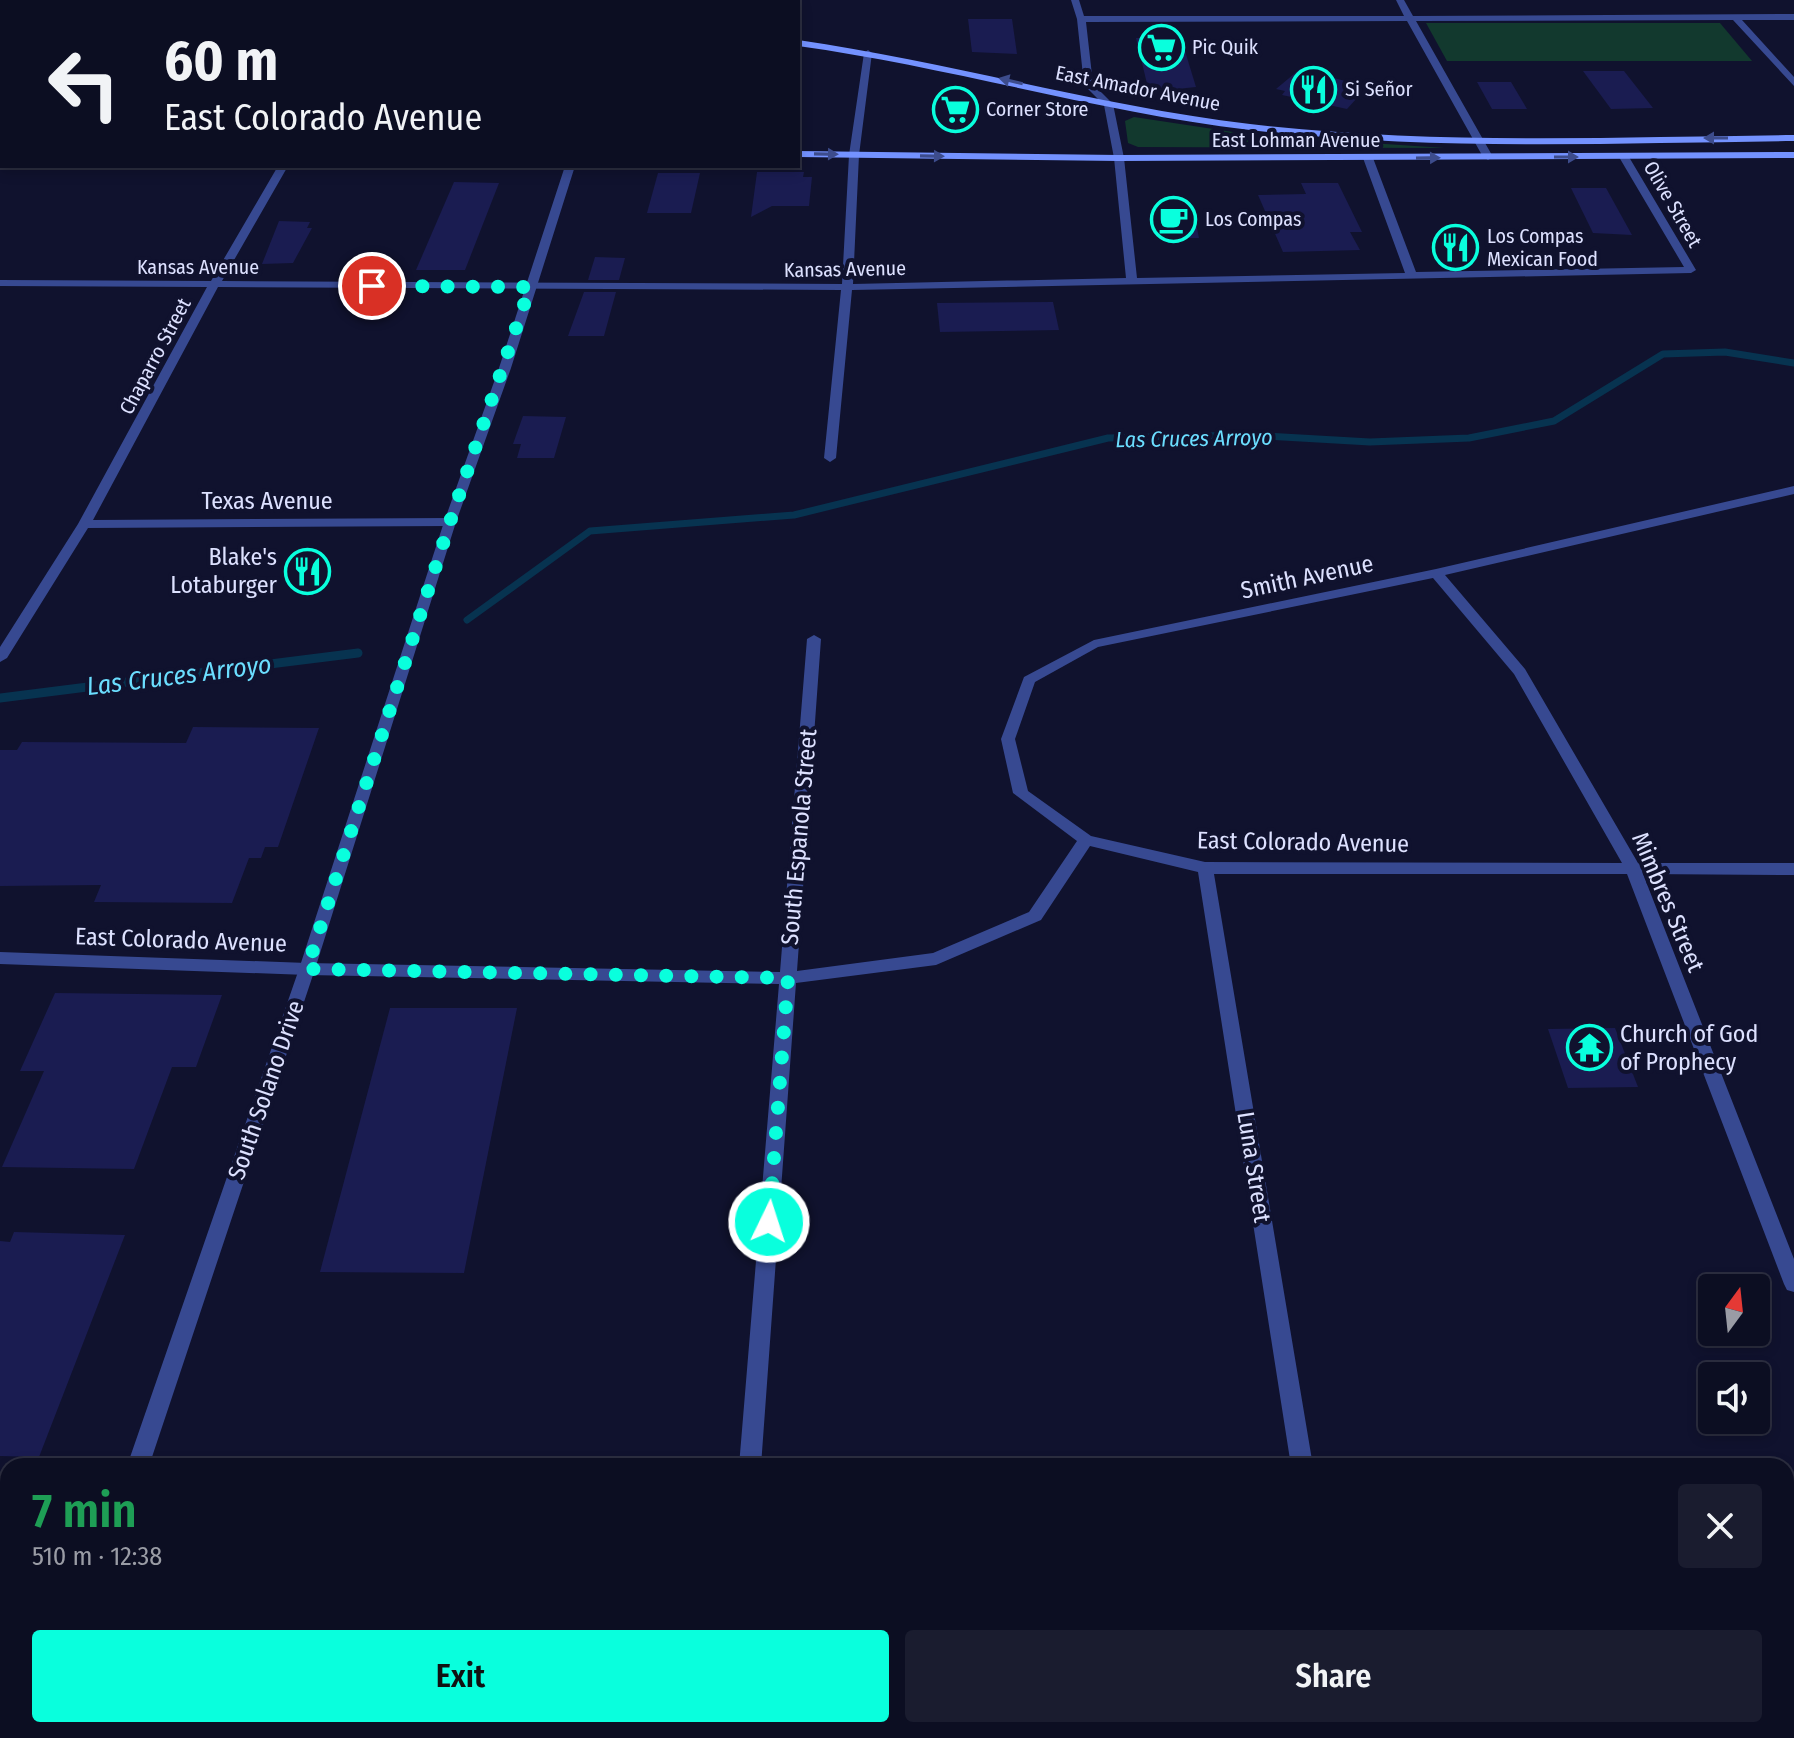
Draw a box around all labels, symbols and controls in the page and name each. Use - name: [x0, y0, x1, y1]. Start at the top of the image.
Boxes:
- supermarket icon: Pic Quik: [1137, 23, 1185, 71]
- text: 60 m: [164, 28, 278, 95]
- icon: left: [32, 32, 136, 136]
- place label: Pic Quik: [1192, 35, 1259, 59]
- street label: East Amador Avenue: [1054, 60, 1222, 116]
- restaurant icon: Si Señor: [1290, 65, 1338, 113]
- one-way arrow: [998, 74, 1023, 87]
- place label: Si Señor: [1345, 77, 1413, 101]
- supermarket icon: Corner Store: [931, 85, 979, 133]
- text: East Colorado Avenue: [164, 96, 482, 140]
- place label: Corner Store: [986, 97, 1088, 121]
- street label: East Lohman Avenue: [1212, 128, 1380, 152]
- one-way arrow: [1703, 132, 1728, 145]
- one-way arrow: [814, 148, 839, 161]
- one-way arrow: [920, 150, 945, 162]
- one-way arrow: [1416, 151, 1441, 164]
- one-way arrow: [1554, 151, 1579, 163]
- street label: Olive Street: [1639, 157, 1707, 252]
- cafe icon: Los Compas: [1150, 195, 1198, 243]
- place label: Los Compas: [1205, 207, 1302, 231]
- restaurant icon: Los Compas Mexican Food: [1432, 223, 1480, 271]
- place label: Los Compas Mexican Food: [1487, 224, 1598, 271]
- pin: [338, 252, 406, 320]
- street label: Kansas Avenue: [137, 255, 259, 279]
- street label: Kansas Avenue: [784, 256, 906, 282]
- icon: arrive: [350, 264, 394, 308]
- street label: Chaparro Street: [114, 293, 196, 418]
- water label: Las Cruces Arroyo: [1115, 424, 1273, 453]
- street label: Texas Avenue: [201, 487, 333, 515]
- place label: Blake's Lotaburger: [170, 543, 278, 599]
- restaurant icon: Blake's Lotaburger: [284, 547, 332, 595]
- street label: Smith Avenue: [1238, 549, 1376, 605]
- water label: Las Cruces Arroyo: [85, 649, 273, 702]
- street label: South Espanola Street: [776, 728, 822, 946]
- street label: East Colorado Avenue: [1197, 826, 1409, 858]
- street label: Mimbres Street: [1626, 828, 1710, 976]
- street label: East Colorado Avenue: [75, 922, 287, 958]
- street label: South Solano Drive: [222, 997, 310, 1183]
- place label: Church of God of Prophecy: [1620, 1020, 1758, 1076]
- temple icon: Church of God of Prophecy: [1565, 1024, 1613, 1072]
- street label: Luna Street: [1231, 1110, 1277, 1225]
- position arrow: [727, 1180, 811, 1264]
- north arrow: [1698, 1274, 1770, 1346]
- map controls: [1698, 1274, 1770, 1434]
- button: sound: [1698, 1362, 1770, 1434]
- text: 7 min: [32, 1482, 137, 1540]
- button: close: [1678, 1484, 1762, 1568]
- text: 510 m · 12:38: [32, 1541, 162, 1572]
- button: Exit: [32, 1630, 889, 1722]
- button: Share: [905, 1630, 1762, 1722]

